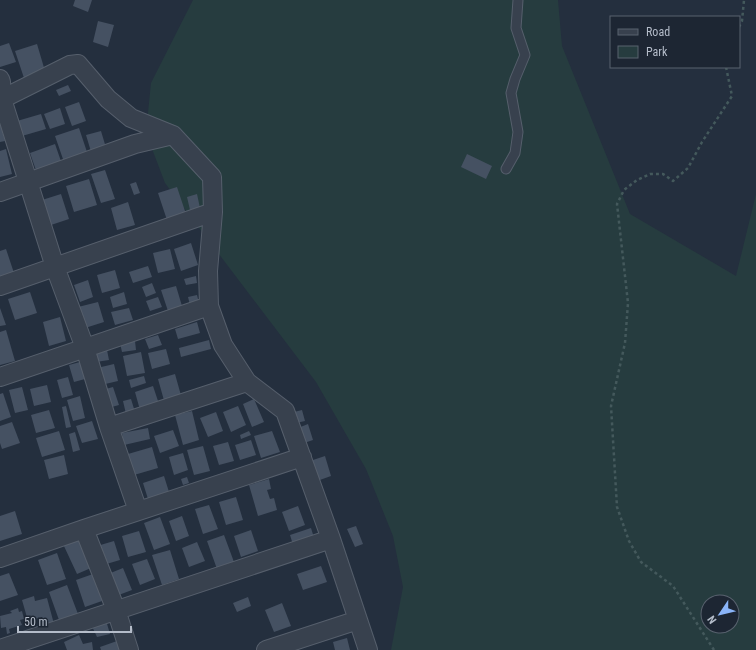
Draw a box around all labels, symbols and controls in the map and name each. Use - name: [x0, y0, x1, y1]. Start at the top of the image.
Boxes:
- legend: [610, 16, 740, 68]
- text: Road: [646, 25, 670, 39]
- text: Park: [646, 45, 668, 59]
- north arrow: [700, 594, 740, 634]
- scale bar: [18, 608, 131, 634]
- text: N: [705, 613, 719, 626]
- text: 50 m: [24, 615, 48, 629]

